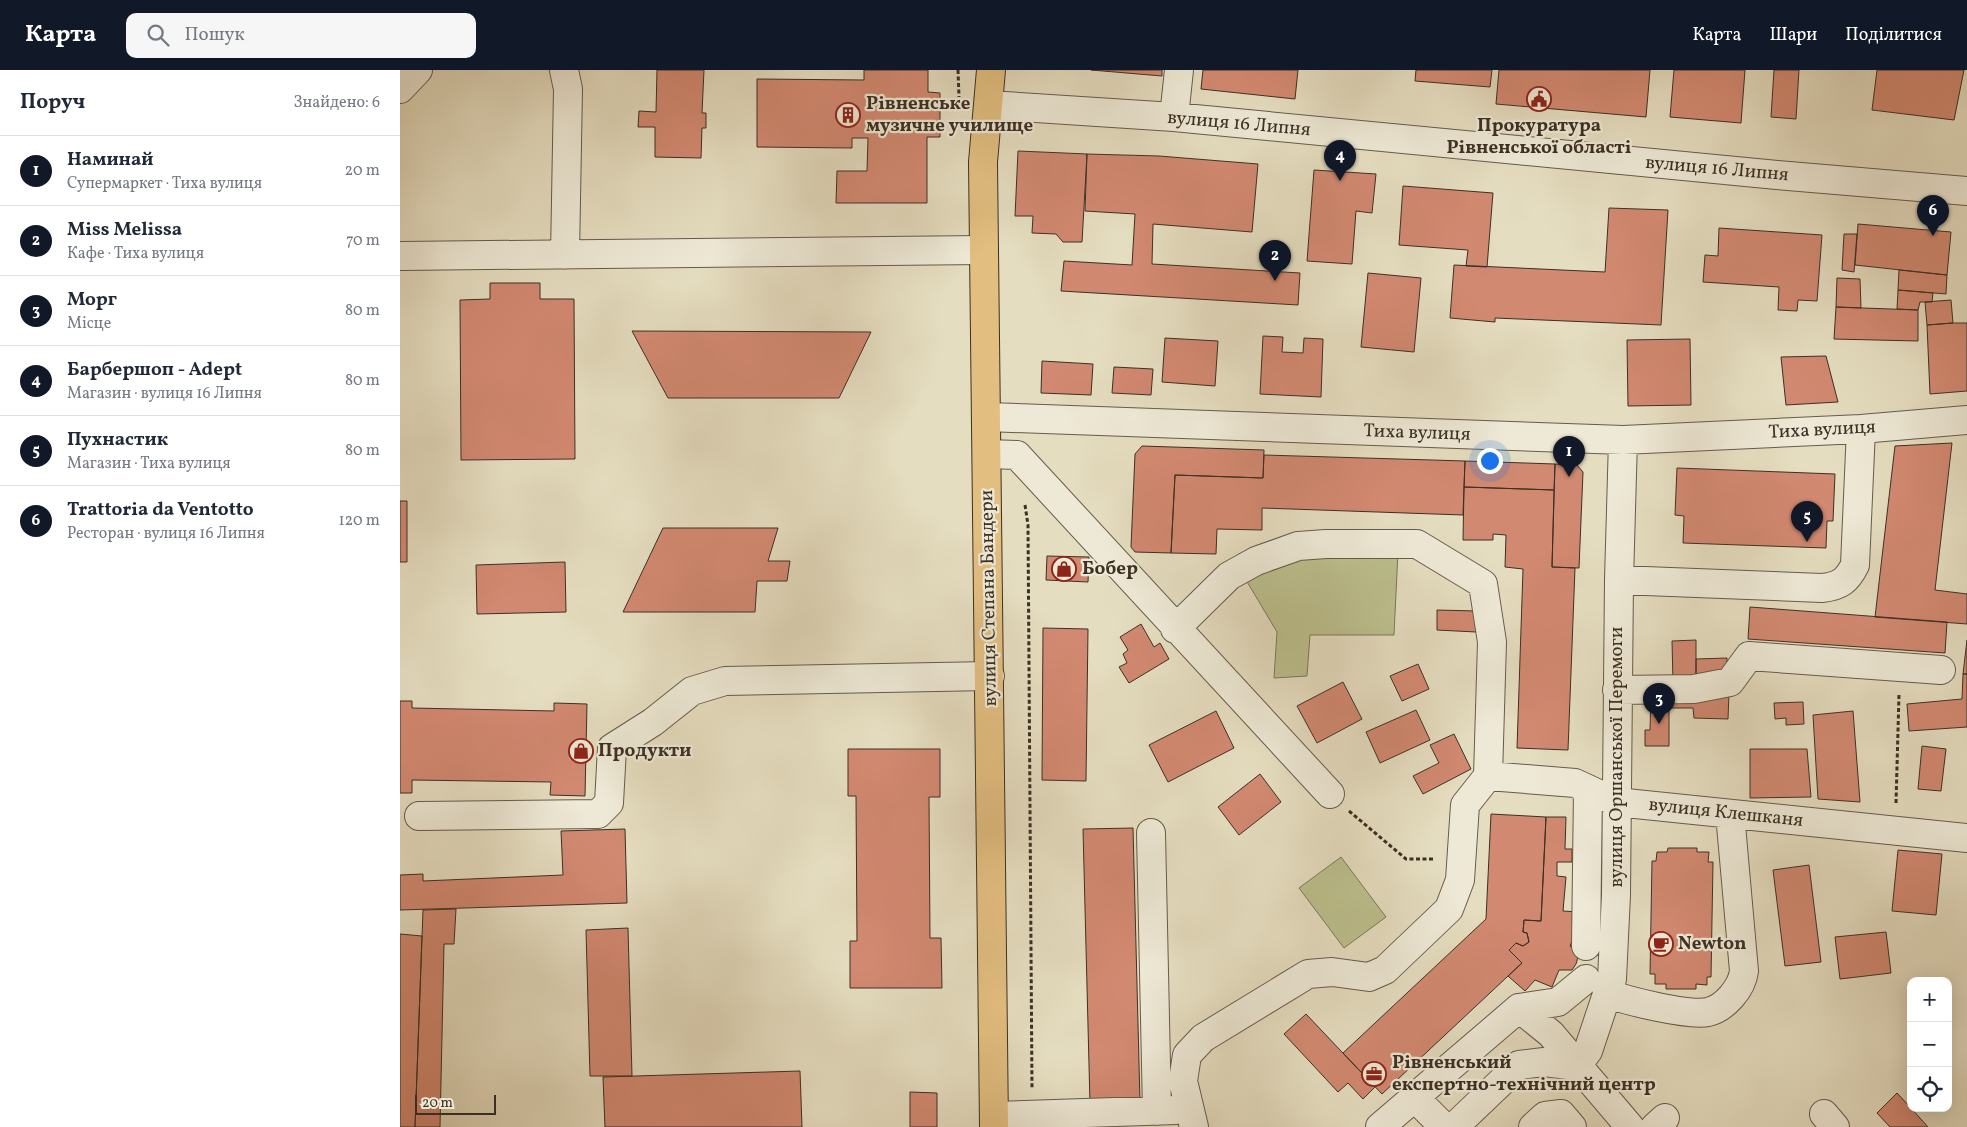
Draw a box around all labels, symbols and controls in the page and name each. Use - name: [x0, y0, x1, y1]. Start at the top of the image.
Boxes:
- search box: [126, 13, 476, 58]
- text: Карта: [25, 18, 96, 52]
- icon: search: [144, 21, 172, 49]
- text: Пошук: [184, 22, 245, 48]
- text: Карта: [1693, 23, 1741, 48]
- text: Шари: [1769, 23, 1817, 48]
- text: Поділитися: [1845, 23, 1942, 48]
- public building icon: Прокуратура Рівненської області: [1526, 86, 1552, 112]
- text: Поруч: [20, 88, 85, 117]
- place label: Рівненське музичне училище: [866, 91, 1034, 139]
- text: Знайдено: 6: [293, 92, 380, 114]
- building icon: Рівненське музичне училище: [835, 102, 861, 128]
- street label: вулиця 16 Липня: [1166, 105, 1312, 143]
- place label: Прокуратура Рівненської області: [1446, 113, 1632, 161]
- pin: 4: [1324, 140, 1356, 181]
- text: Наминай: [67, 147, 154, 173]
- street label: вулиця 16 Липня: [1644, 150, 1790, 188]
- text: 1: [33, 160, 39, 182]
- text: 20 m: [345, 160, 380, 182]
- text: Супермаркет · Тиха вулиця: [67, 173, 262, 195]
- pin: 6: [1917, 195, 1949, 236]
- text: Miss Melissa: [67, 217, 182, 243]
- text: 2: [32, 230, 40, 252]
- text: 70 m: [346, 230, 380, 252]
- pin: 2: [1259, 240, 1291, 281]
- text: Кафе · Тиха вулиця: [67, 243, 204, 265]
- text: Морг: [67, 287, 117, 313]
- text: 3: [32, 300, 40, 322]
- text: 80 m: [345, 300, 380, 322]
- text: Місце: [67, 313, 111, 335]
- text: Барбершоп - Adept: [67, 357, 242, 383]
- text: 4: [31, 370, 41, 392]
- text: 80 m: [345, 370, 380, 392]
- text: Магазин · вулиця 16 Липня: [67, 383, 262, 405]
- street label: Тиха вулиця: [1768, 414, 1876, 446]
- street label: Тиха вулиця: [1363, 418, 1471, 448]
- text: Пухнастик: [67, 427, 168, 453]
- pin: 1: [1553, 436, 1585, 477]
- text: 5: [32, 440, 40, 462]
- text: 80 m: [345, 440, 380, 462]
- your location: [1477, 448, 1503, 474]
- text: Магазин · Тиха вулиця: [67, 453, 231, 475]
- street label: вулиця Степана Бандери: [974, 489, 1004, 707]
- text: Trattoria da Ventotto: [67, 497, 254, 523]
- pin: 5: [1791, 501, 1823, 542]
- text: 6: [32, 510, 40, 532]
- text: 120 m: [338, 510, 380, 532]
- text: Ресторан · вулиця 16 Липня: [67, 523, 265, 545]
- shop icon: Бобер: [1051, 556, 1077, 582]
- place label: Бобер: [1082, 556, 1138, 582]
- street label: вулиця Оршанської Перемоги: [1604, 627, 1630, 887]
- pin: 3: [1643, 683, 1675, 724]
- shop icon: Продукти: [568, 738, 594, 764]
- place label: Продукти: [598, 738, 691, 764]
- street label: вулиця Клешканя: [1648, 792, 1805, 834]
- cafe icon: Newton: [1648, 931, 1674, 957]
- place label: Newton: [1678, 931, 1747, 957]
- map controls: [1907, 977, 1952, 1112]
- button: +: [1907, 977, 1952, 1022]
- button: −: [1907, 1022, 1952, 1067]
- place label: Рівненський експертно-технічний центр: [1392, 1050, 1656, 1098]
- office icon: Рівненський експертно-технічний центр: [1361, 1061, 1387, 1087]
- button: locate: [1907, 1067, 1952, 1112]
- scale bar: [415, 1092, 496, 1115]
- text: 20 m: [422, 1094, 453, 1113]

